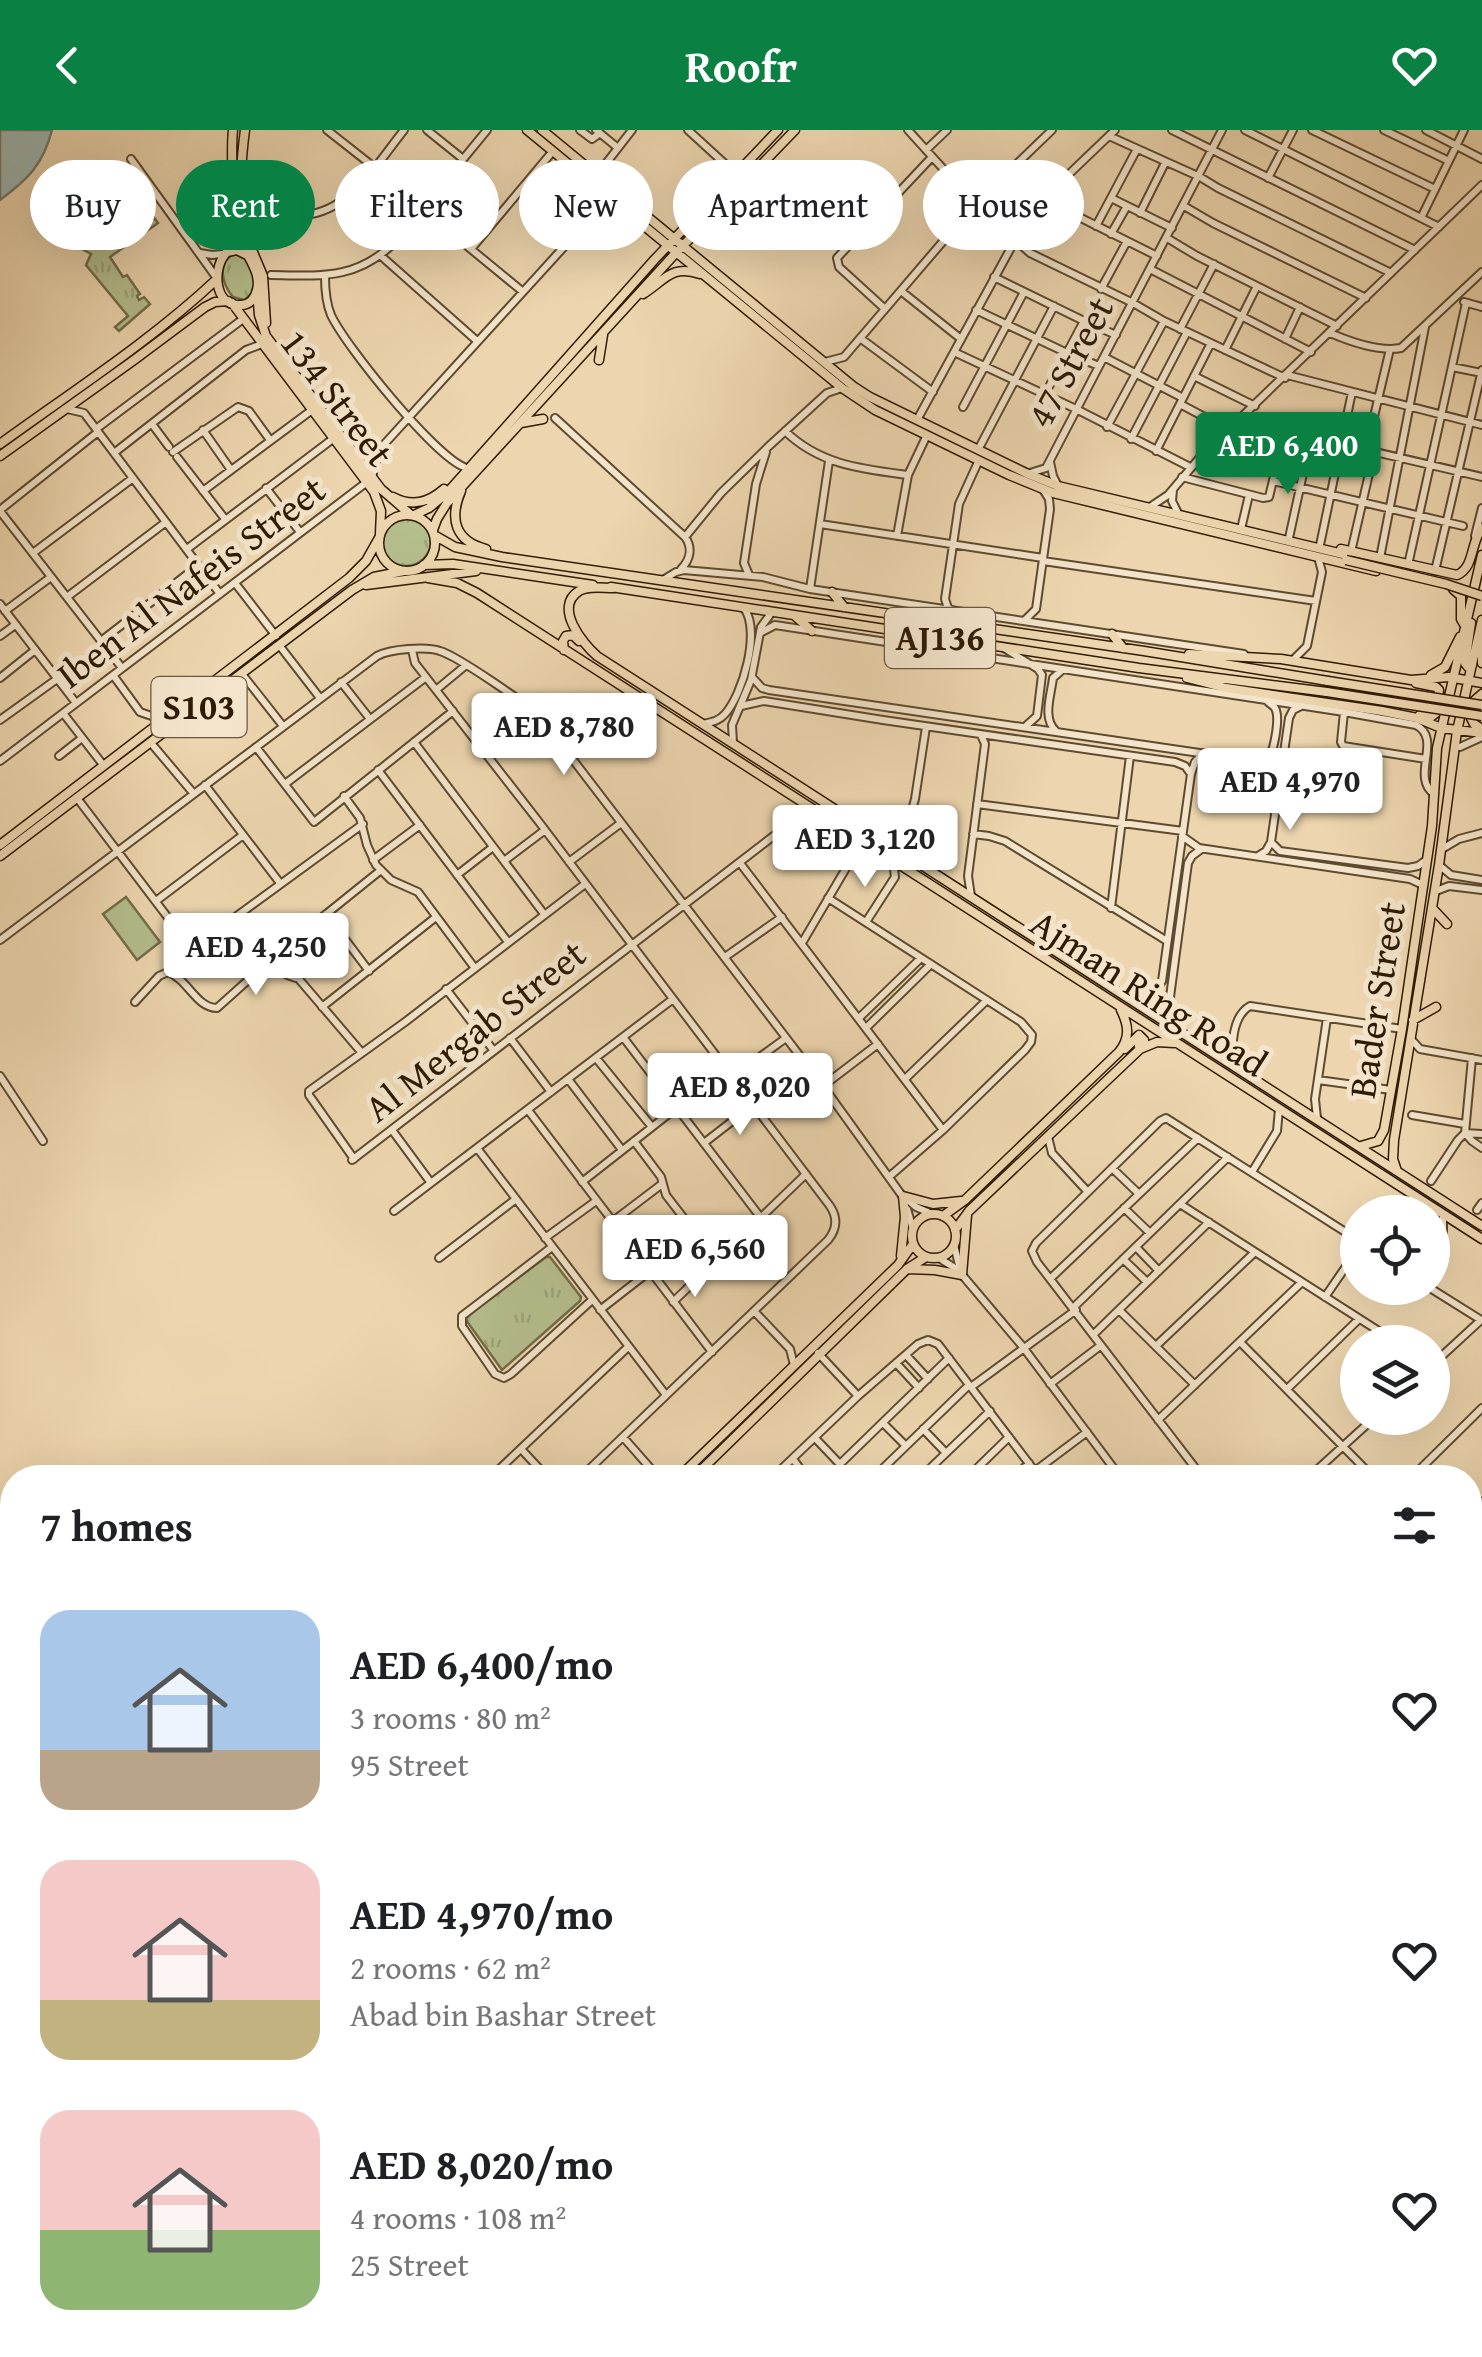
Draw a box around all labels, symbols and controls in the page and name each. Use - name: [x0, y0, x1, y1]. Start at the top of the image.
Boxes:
- text: Roofr: [685, 33, 797, 98]
- icon: back: [40, 38, 95, 93]
- icon: heart: [1387, 38, 1442, 93]
- chip: Buy: [30, 160, 156, 250]
- chip: Rent: [176, 160, 315, 250]
- chip: Filters: [335, 160, 499, 250]
- chip: New: [519, 160, 653, 250]
- chip: Apartment: [673, 160, 903, 250]
- chip: House: [923, 160, 1084, 250]
- street label: 47 Street: [1011, 286, 1127, 437]
- street label: 134 Street: [267, 317, 408, 478]
- pin: AED 6,400: [1174, 412, 1402, 497]
- text: AED 6,400: [1218, 421, 1358, 468]
- street label: Iben Al Nafeis Street: [44, 461, 337, 701]
- road number: AJ136: [885, 608, 995, 668]
- road number: S103: [152, 677, 246, 737]
- pin: AED 8,780: [450, 693, 678, 778]
- text: AED 8,780: [494, 702, 634, 749]
- pin: AED 4,970: [1176, 748, 1404, 833]
- text: AED 4,970: [1220, 757, 1360, 804]
- pin: AED 3,120: [751, 805, 979, 890]
- text: AED 3,120: [795, 814, 935, 861]
- street label: Ajman Ring Road: [1020, 894, 1280, 1090]
- street label: Bader Street: [1333, 898, 1419, 1102]
- pin: AED 4,250: [142, 913, 370, 998]
- text: AED 4,250: [186, 922, 326, 969]
- street label: Al Mergab Street: [352, 926, 597, 1135]
- pin: AED 8,020: [626, 1053, 854, 1138]
- text: AED 8,020: [670, 1062, 810, 1109]
- map controls: [1340, 1195, 1450, 1435]
- button: locate: [1340, 1195, 1450, 1305]
- pin: AED 6,560: [581, 1215, 809, 1300]
- text: AED 6,560: [625, 1224, 765, 1271]
- button: layers: [1340, 1325, 1450, 1435]
- text: 7 homes: [40, 1495, 193, 1556]
- icon: filters: [1387, 1498, 1442, 1553]
- text: AED 6,400/mo: [350, 1633, 613, 1694]
- icon: home: [120, 1650, 240, 1770]
- icon: heart: [1387, 1683, 1442, 1738]
- text: 3 rooms · 80 m²: [350, 1694, 551, 1741]
- text: 95 Street: [350, 1741, 469, 1788]
- text: AED 4,970/mo: [350, 1883, 613, 1944]
- icon: home: [120, 1900, 240, 2020]
- icon: heart: [1387, 1933, 1442, 1988]
- text: 2 rooms · 62 m²: [350, 1944, 551, 1991]
- text: Abad bin Bashar Street: [350, 1991, 656, 2038]
- text: AED 8,020/mo: [350, 2133, 613, 2194]
- icon: home: [120, 2150, 240, 2270]
- icon: heart: [1387, 2183, 1442, 2238]
- text: 4 rooms · 108 m²: [350, 2194, 566, 2241]
- text: 25 Street: [350, 2241, 469, 2288]

